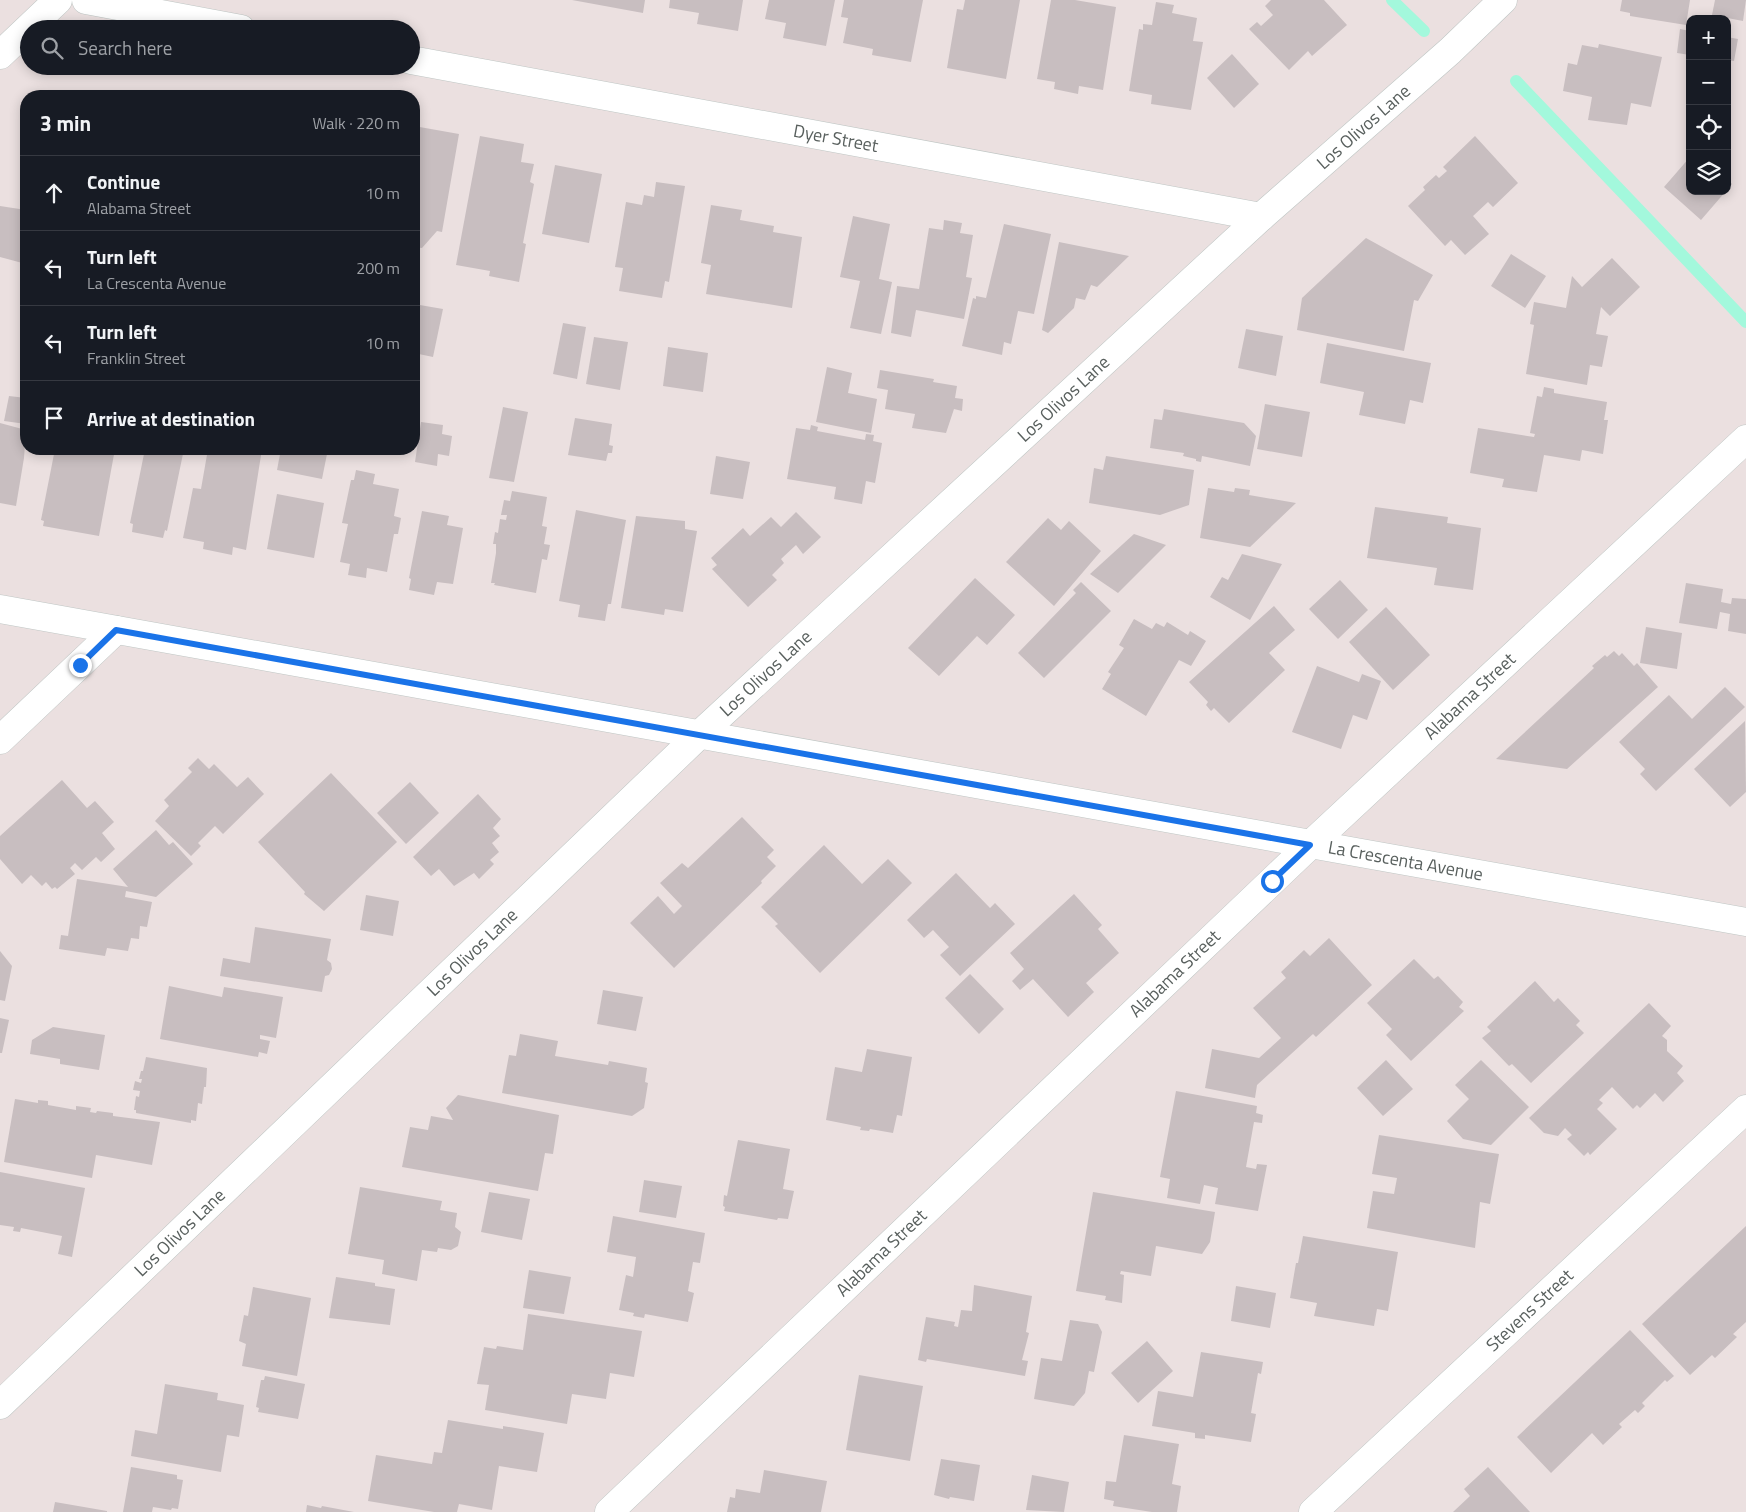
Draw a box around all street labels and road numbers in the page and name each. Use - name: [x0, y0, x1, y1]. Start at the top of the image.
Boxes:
- street label: Los Olivos Lane: [1310, 78, 1416, 175]
- street label: Dyer Street: [791, 117, 881, 159]
- street label: Los Olivos Lane: [1011, 349, 1115, 448]
- street label: Los Olivos Lane: [713, 623, 818, 723]
- street label: Alabama Street: [1417, 646, 1522, 746]
- street label: La Crescenta Avenue: [1326, 833, 1485, 888]
- street label: Los Olivos Lane: [420, 902, 523, 1002]
- street label: Alabama Street: [1123, 923, 1227, 1023]
- street label: Los Olivos Lane: [128, 1182, 231, 1283]
- street label: Alabama Street: [829, 1202, 933, 1303]
- street label: Stevens Street: [1480, 1262, 1580, 1358]

